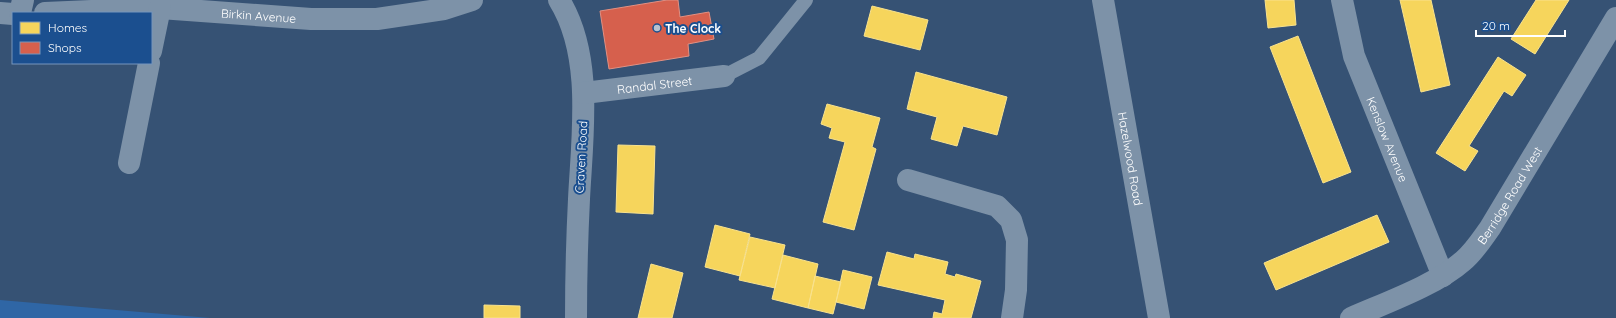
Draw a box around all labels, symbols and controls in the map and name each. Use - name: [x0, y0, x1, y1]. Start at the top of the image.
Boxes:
- street label: Birkin Avenue: [221, 5, 297, 25]
- legend: [12, 12, 152, 64]
- scale bar: [1476, 12, 1565, 38]
- text: 20 m: [1482, 18, 1510, 33]
- text: Homes: [48, 20, 88, 35]
- place label: The Clock: [665, 21, 721, 36]
- marker: The Clock: [652, 23, 662, 33]
- text: Shops: [48, 40, 82, 55]
- street label: Randal Street: [616, 72, 693, 96]
- street label: Kenslow Avenue: [1364, 94, 1412, 184]
- street label: Hazelwood Road: [1115, 111, 1147, 207]
- street label: Craven Road: [572, 120, 590, 194]
- street label: Berridge Road West: [1474, 143, 1545, 247]

